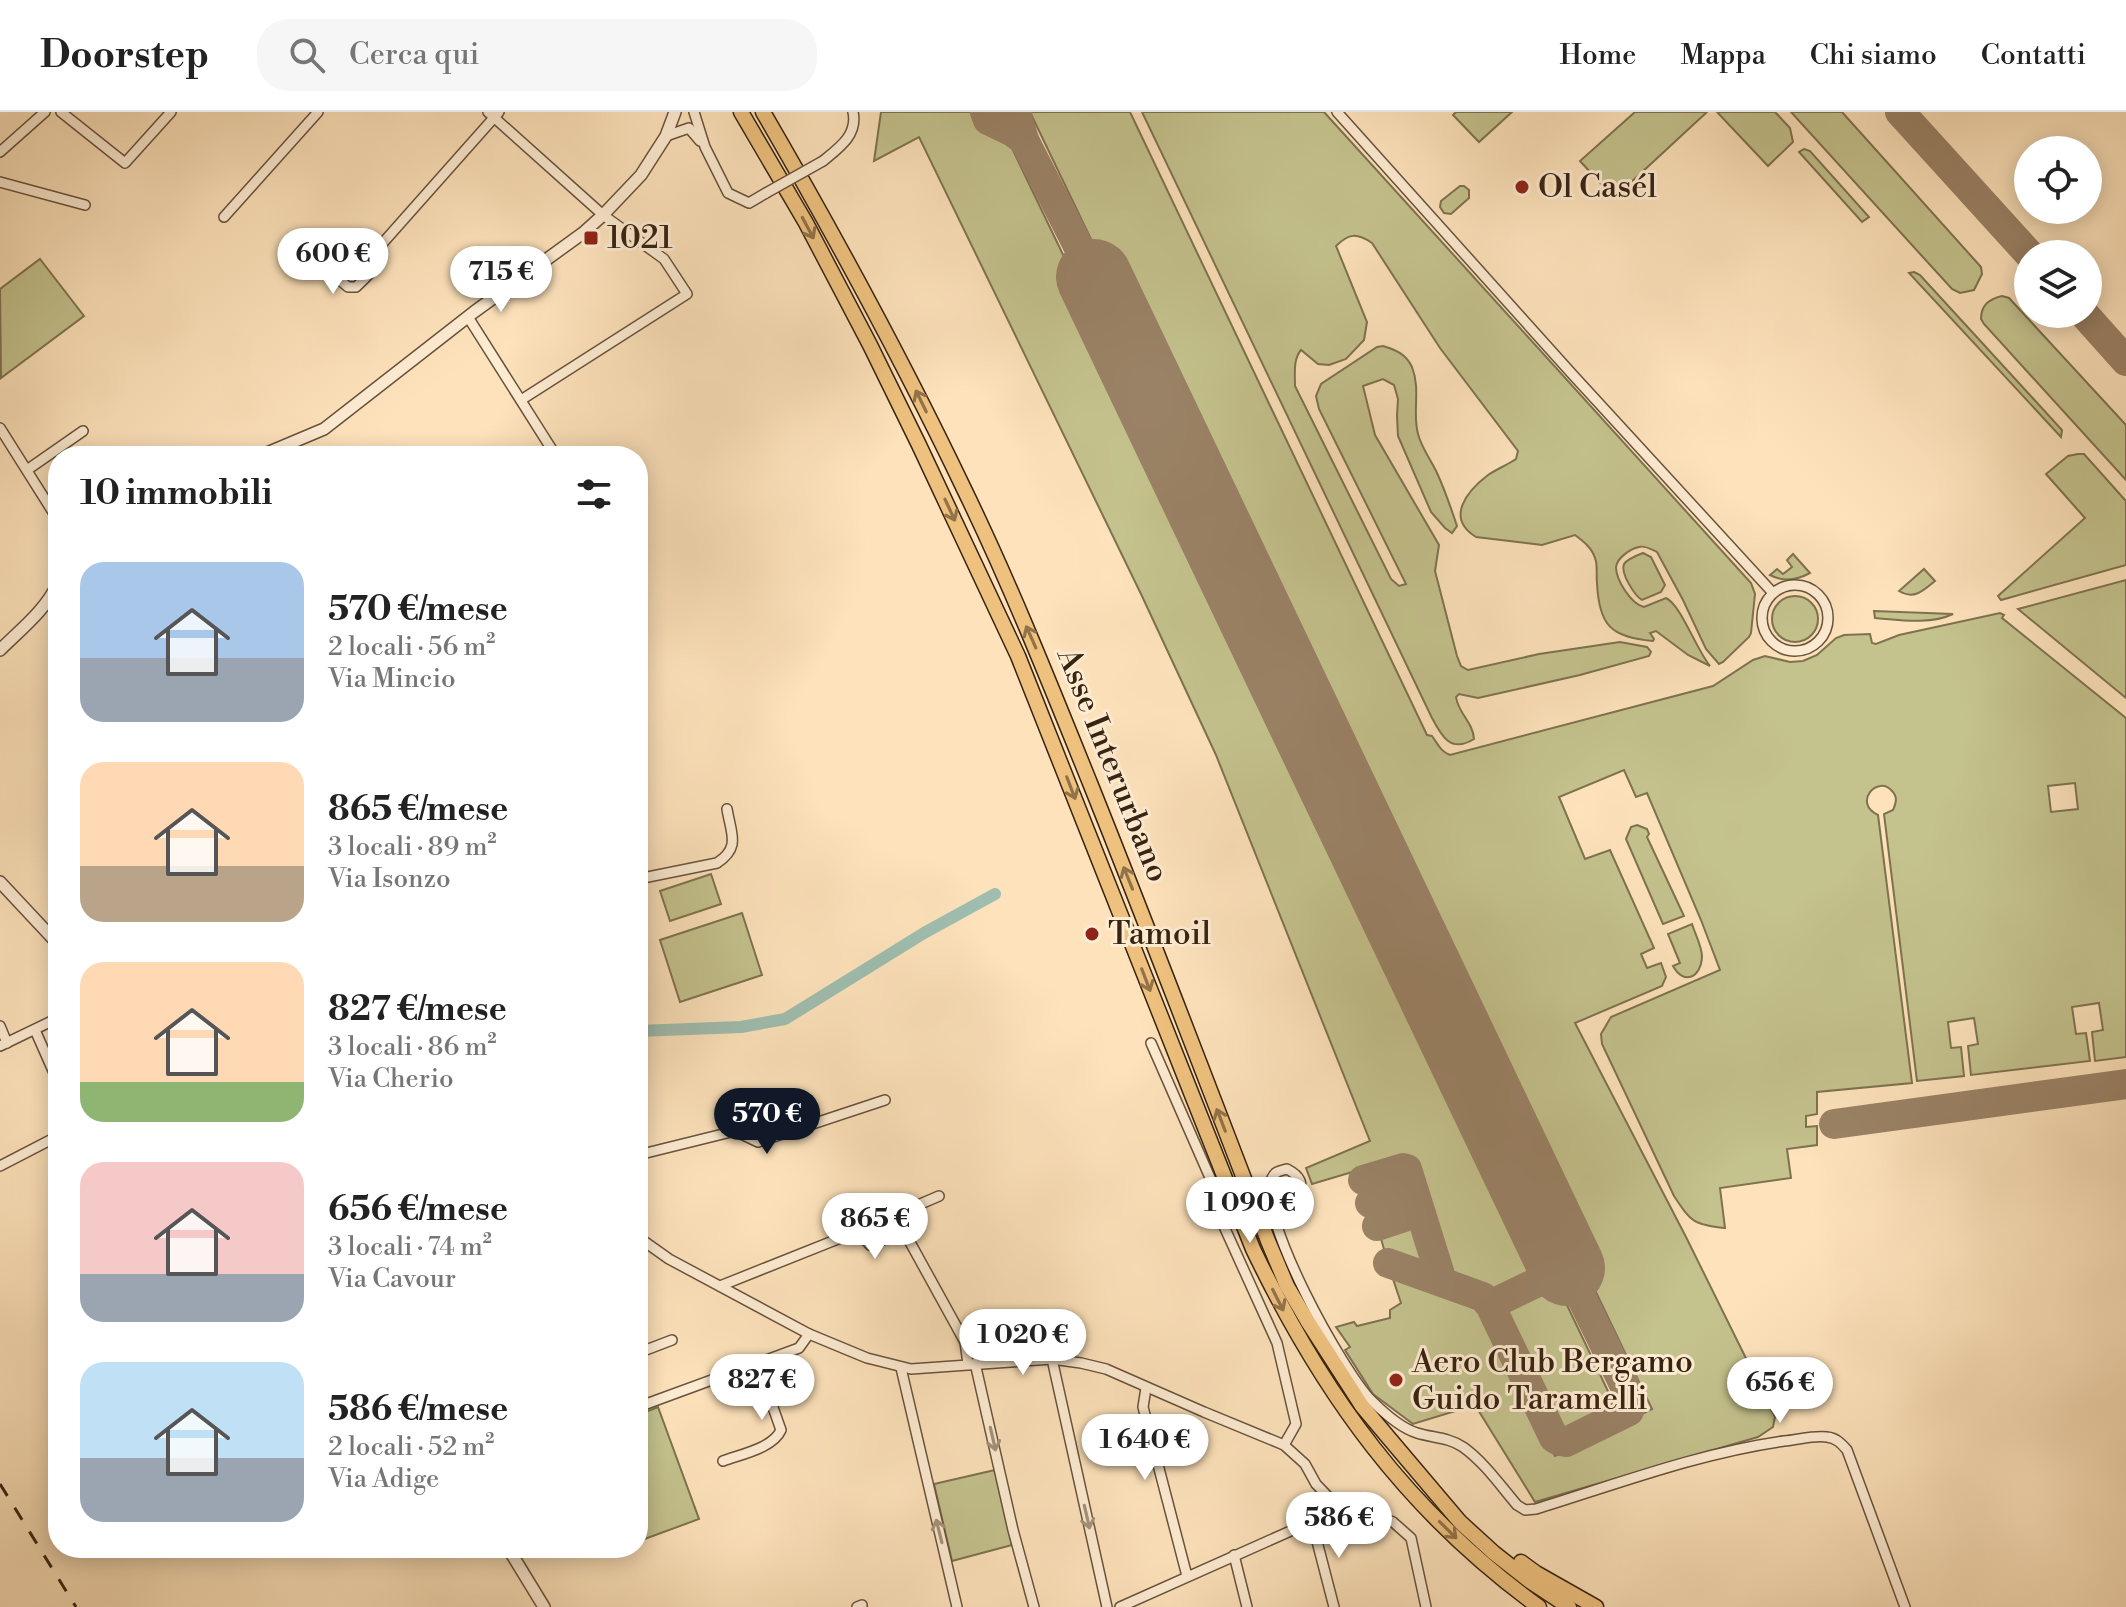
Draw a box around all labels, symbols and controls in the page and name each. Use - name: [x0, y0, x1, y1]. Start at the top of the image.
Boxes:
- search box: [257, 19, 817, 91]
- text: Doorstep: [40, 32, 209, 79]
- icon: search: [285, 33, 329, 77]
- text: Cerca qui: [349, 36, 479, 74]
- text: Home: [1560, 38, 1636, 73]
- text: Mappa: [1680, 38, 1766, 73]
- text: Chi siamo: [1810, 38, 1937, 73]
- text: Contatti: [1981, 38, 2086, 73]
- map controls: [2014, 136, 2102, 328]
- button: locate: [2014, 136, 2102, 224]
- place label: Ol Casél: [1538, 167, 1657, 207]
- marker: Ol Casél: [1513, 178, 1531, 196]
- one-way arrow: [801, 216, 817, 239]
- place label: 1021: [607, 218, 673, 258]
- pin: 600 €: [277, 228, 389, 296]
- marker: 1021: [582, 229, 600, 247]
- text: 600 €: [295, 238, 371, 270]
- button: layers: [2014, 240, 2102, 328]
- pin: 715 €: [445, 246, 557, 314]
- text: 715 €: [468, 256, 534, 288]
- one-way arrow: [913, 389, 928, 413]
- icon: filters: [572, 472, 616, 516]
- text: 10 immobili: [80, 473, 272, 515]
- one-way arrow: [943, 498, 958, 522]
- text: 570 €/mese: [328, 589, 508, 631]
- icon: home: [144, 594, 240, 690]
- one-way arrow: [1022, 625, 1037, 649]
- text: 2 locali · 56 m²: [328, 631, 495, 663]
- street label: Asse Interurbano: [1047, 641, 1178, 888]
- text: Via Mincio: [328, 663, 456, 695]
- one-way arrow: [1065, 775, 1079, 800]
- text: 865 €/mese: [328, 789, 508, 831]
- icon: home: [144, 794, 240, 890]
- text: 3 locali · 89 m²: [328, 831, 497, 863]
- text: Via Isonzo: [328, 863, 451, 895]
- one-way arrow: [1120, 866, 1134, 891]
- place label: Tamoil: [1108, 914, 1211, 954]
- marker: Tamoil: [1083, 925, 1101, 943]
- one-way arrow: [1140, 967, 1154, 992]
- text: 827 €/mese: [328, 989, 507, 1031]
- icon: home: [144, 994, 240, 1090]
- text: 3 locali · 86 m²: [328, 1031, 497, 1063]
- text: Via Cherio: [328, 1063, 454, 1095]
- pin: 570 €: [711, 1088, 823, 1156]
- text: 570 €: [732, 1098, 802, 1130]
- one-way arrow: [1213, 1108, 1227, 1133]
- pin: 1 090 €: [1176, 1177, 1324, 1245]
- text: 1 090 €: [1204, 1187, 1296, 1219]
- text: 656 €/mese: [328, 1189, 508, 1231]
- pin: 865 €: [819, 1193, 931, 1261]
- icon: home: [144, 1194, 240, 1290]
- text: 865 €: [840, 1203, 910, 1235]
- text: 3 locali · 74 m²: [328, 1231, 492, 1263]
- text: Via Cavour: [328, 1263, 456, 1295]
- one-way arrow: [1270, 1287, 1286, 1311]
- pin: 1 020 €: [949, 1309, 1097, 1377]
- text: 1 020 €: [977, 1319, 1069, 1351]
- place label: Aero Club Bergamo Guido Taramelli: [1411, 1342, 1693, 1419]
- pin: 827 €: [706, 1354, 818, 1422]
- pin: 656 €: [1724, 1357, 1836, 1425]
- text: 827 €: [727, 1364, 797, 1396]
- text: 656 €: [1745, 1367, 1815, 1399]
- marker: Aero Club Bergamo Guido Taramelli: [1387, 1371, 1405, 1389]
- text: 586 €/mese: [328, 1389, 508, 1431]
- icon: home: [144, 1394, 240, 1490]
- pin: 1 640 €: [1071, 1414, 1219, 1482]
- text: 1 640 €: [1100, 1424, 1190, 1456]
- one-way arrow: [986, 1426, 1001, 1451]
- text: 2 locali · 52 m²: [328, 1431, 494, 1463]
- text: Via Adige: [328, 1463, 439, 1495]
- pin: 586 €: [1283, 1492, 1395, 1560]
- text: 586 €: [1304, 1502, 1374, 1534]
- one-way arrow: [1080, 1504, 1095, 1530]
- one-way arrow: [931, 1519, 946, 1545]
- one-way arrow: [1438, 1520, 1457, 1539]

